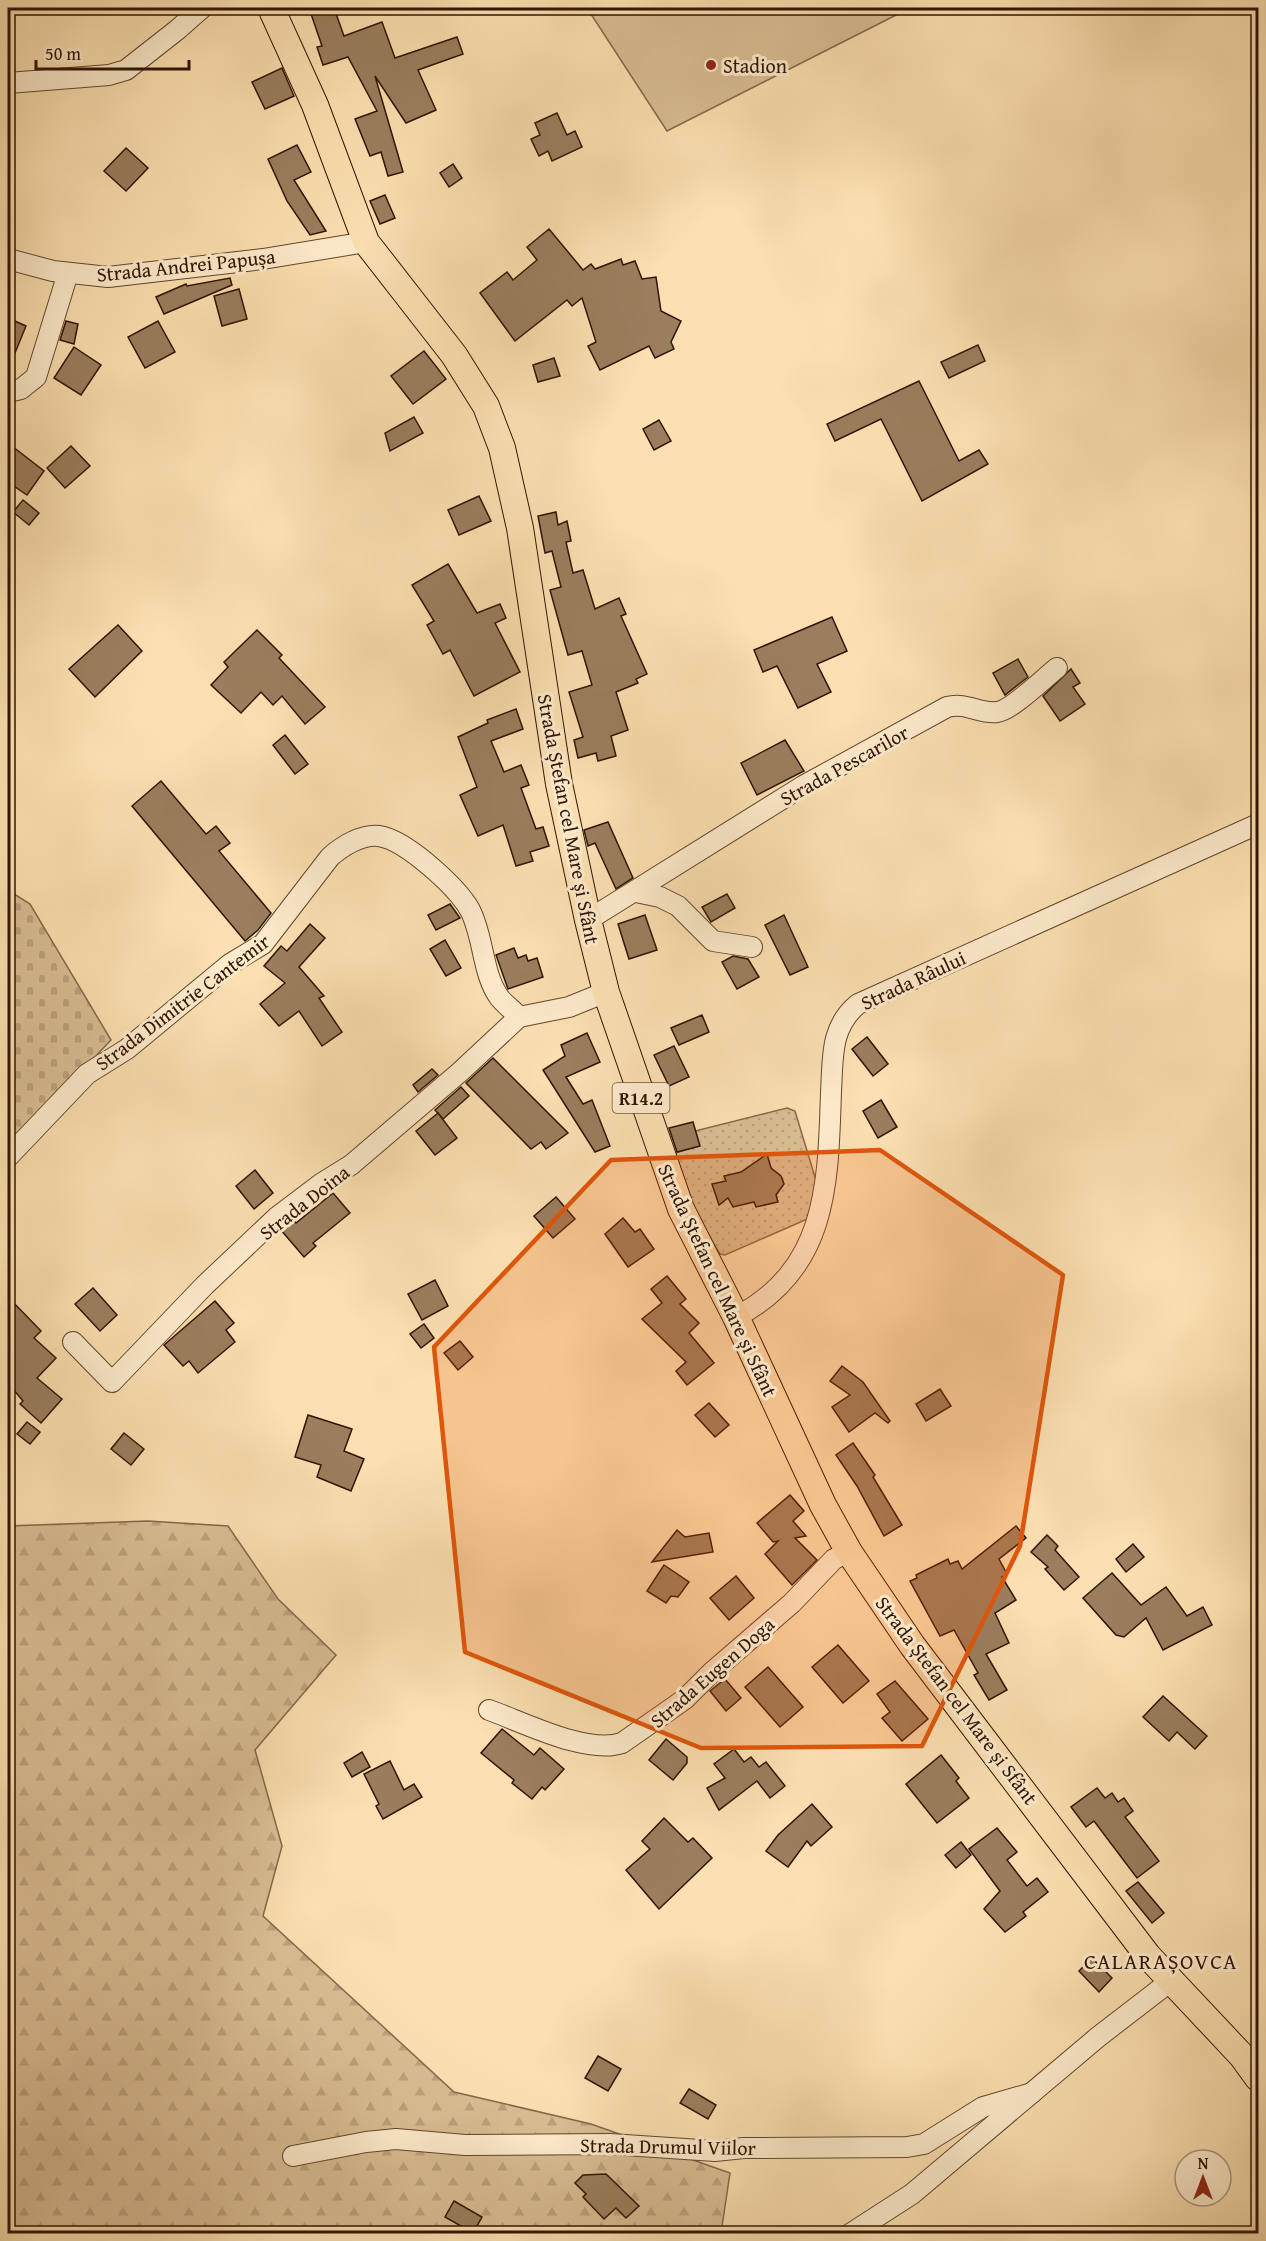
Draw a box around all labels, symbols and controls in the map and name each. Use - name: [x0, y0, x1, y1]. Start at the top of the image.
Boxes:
- scale bar: [36, 33, 189, 71]
- text: 50 m: [45, 40, 81, 67]
- place label: Stadion: [723, 51, 787, 80]
- marker: Stadion: [704, 58, 718, 72]
- street label: Strada Andrei Papușa: [95, 241, 277, 289]
- street label: Strada Ștefan cel Mare și Sfânt: [531, 691, 607, 947]
- street label: Strada Pescarilor: [774, 718, 914, 812]
- street label: Strada Dimitrie Cantemir: [89, 927, 275, 1077]
- street label: Strada Râului: [856, 943, 971, 1017]
- road number: R14.2: [612, 1083, 670, 1113]
- street label: Strada Doina: [253, 1157, 356, 1247]
- street label: Strada Ștefan cel Mare și Sfânt: [651, 1159, 785, 1401]
- street label: Strada Ștefan cel Mare și Sfânt: [869, 1590, 1045, 1810]
- street label: Strada Eugen Doga: [643, 1609, 781, 1734]
- district label: CALARAȘOVCA: [1084, 1945, 1238, 1977]
- street label: Strada Drumul Viilor: [580, 2130, 756, 2162]
- north arrow: [1173, 2148, 1233, 2208]
- text: N: [1198, 2151, 1209, 2175]

